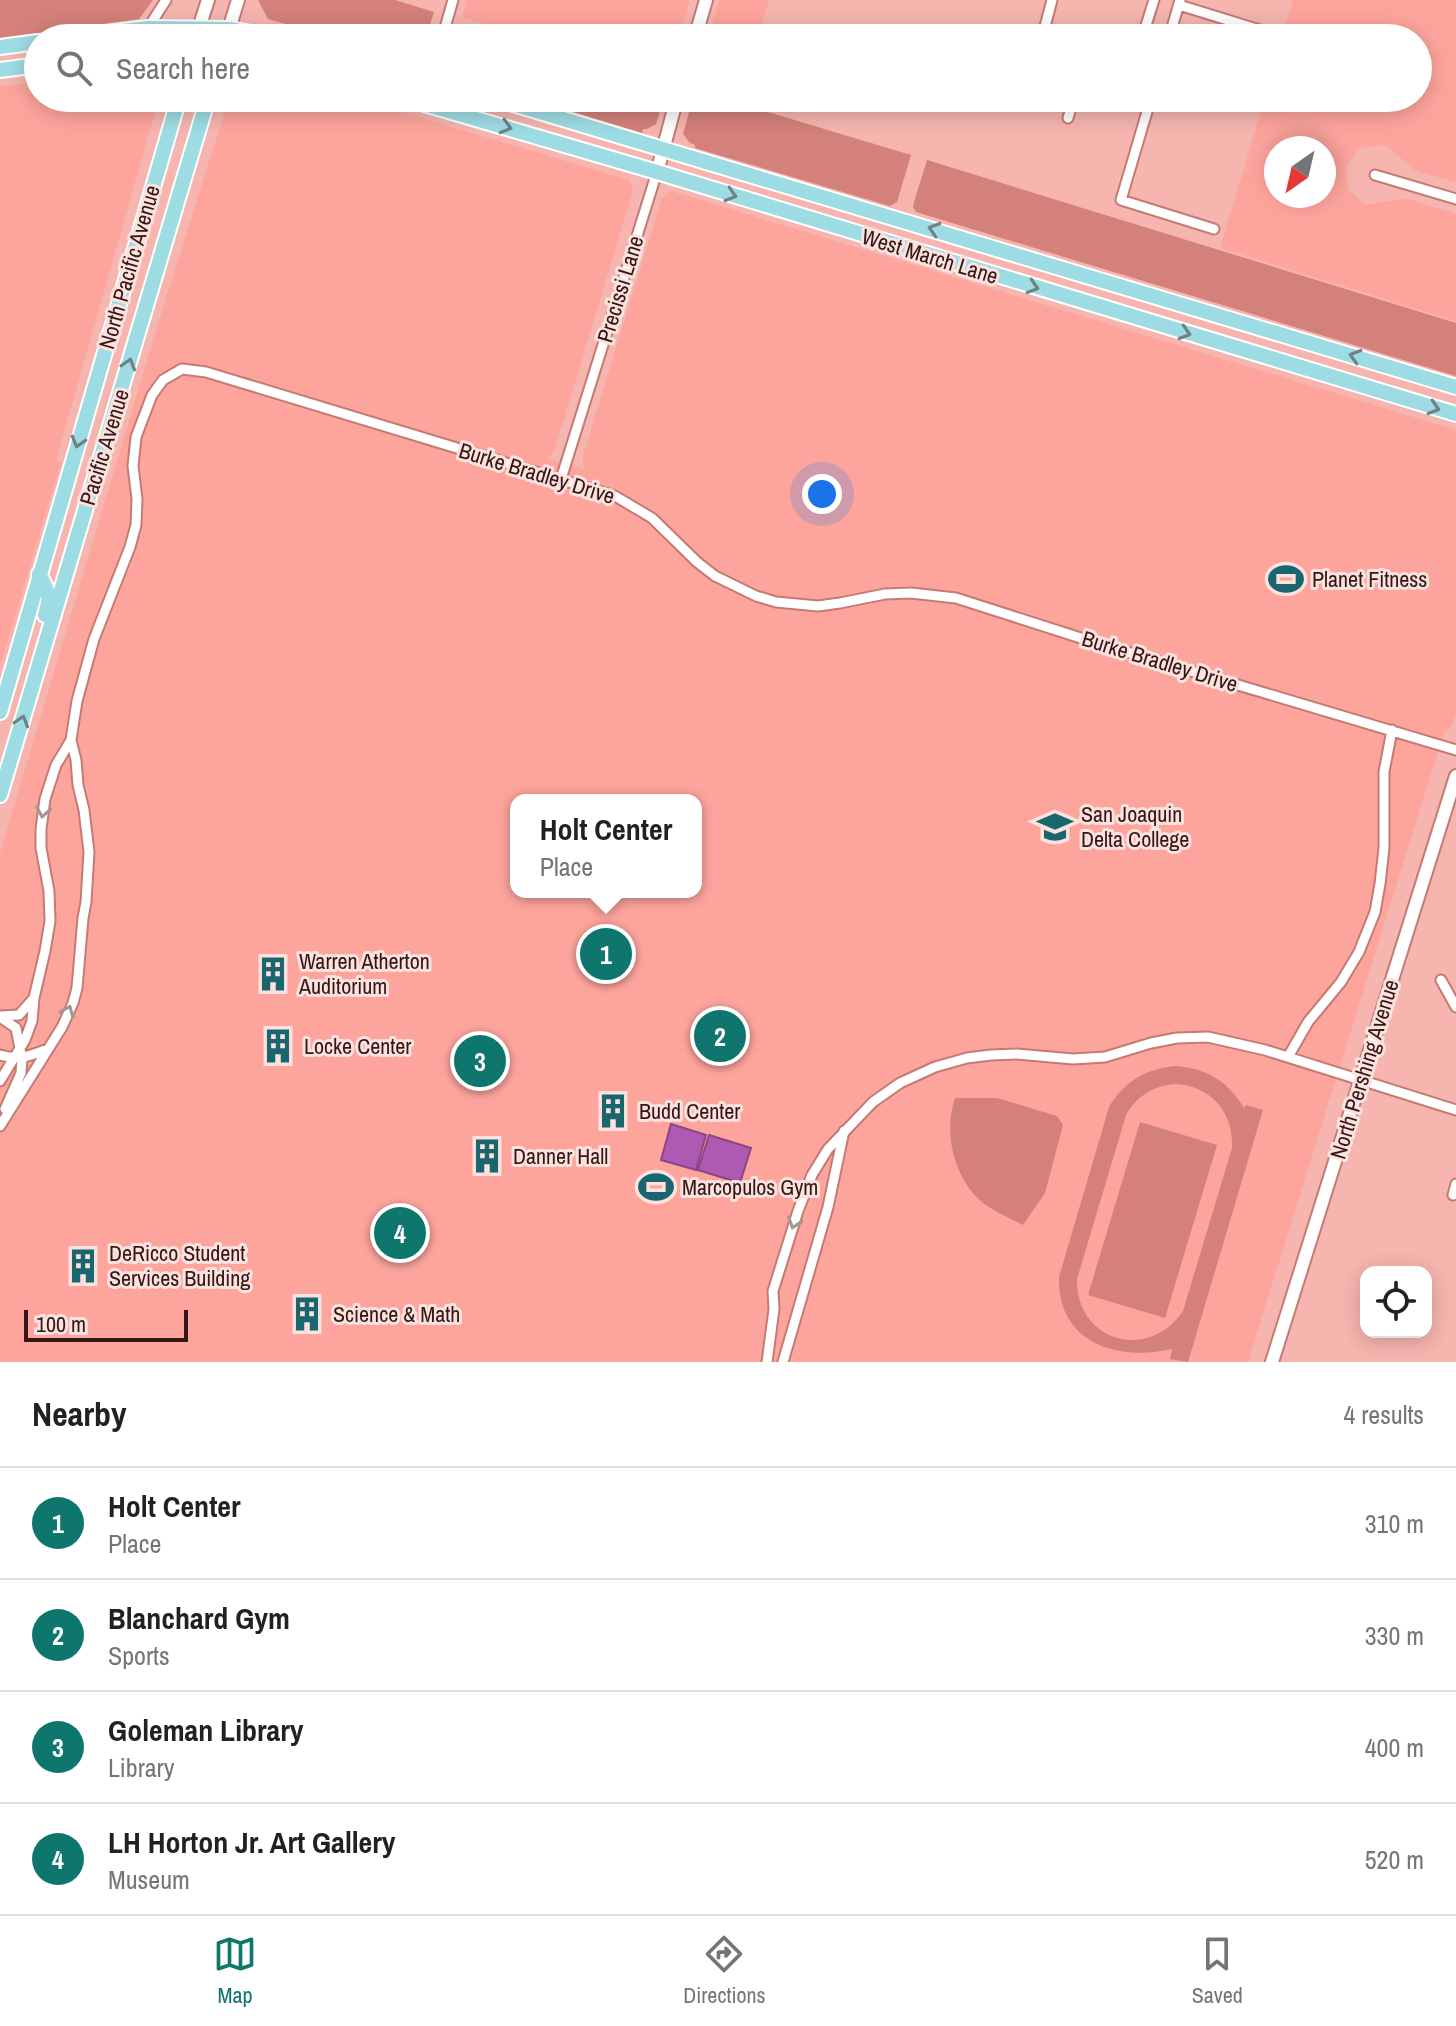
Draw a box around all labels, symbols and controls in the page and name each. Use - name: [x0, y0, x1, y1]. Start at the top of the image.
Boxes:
- search box: [24, 24, 1432, 112]
- icon: search: [52, 46, 96, 90]
- text: Search here: [116, 48, 250, 88]
- one-way arrow: [498, 118, 512, 134]
- north arrow: [1264, 136, 1336, 208]
- street label: North Pacific Avenue: [91, 182, 167, 352]
- one-way arrow: [724, 186, 737, 202]
- street label: West March Lane: [858, 221, 1002, 291]
- one-way arrow: [928, 222, 941, 238]
- street label: Precissi Lane: [590, 232, 650, 346]
- one-way arrow: [1026, 278, 1040, 294]
- one-way arrow: [1177, 324, 1191, 340]
- one-way arrow: [1348, 349, 1362, 365]
- one-way arrow: [120, 358, 136, 372]
- street label: Pacific Avenue: [72, 385, 136, 509]
- one-way arrow: [1426, 399, 1440, 415]
- one-way arrow: [71, 434, 87, 448]
- street label: Burke Bradley Drive: [455, 435, 619, 511]
- your location: [802, 474, 842, 514]
- sports icon: Planet Fitness: [1267, 560, 1305, 598]
- place label: Planet Fitness: [1312, 564, 1427, 594]
- street label: Burke Bradley Drive: [1078, 623, 1242, 699]
- one-way arrow: [13, 714, 29, 728]
- popup: [510, 794, 702, 898]
- place label: San Joaquin Delta College: [1081, 799, 1189, 854]
- one-way arrow: [36, 805, 53, 819]
- school or university icon: San Joaquin Delta College: [1036, 808, 1074, 846]
- text: Holt Center: [540, 809, 672, 849]
- text: Place: [540, 849, 593, 884]
- pin: 1: [580, 924, 632, 984]
- place label: Warren Atherton Auditorium: [298, 946, 430, 1001]
- building icon: Warren Atherton Auditorium: [254, 955, 292, 993]
- street label: North Pershing Avenue: [1322, 976, 1406, 1162]
- one-way arrow: [59, 1005, 75, 1019]
- pin: 2: [694, 1006, 746, 1066]
- building icon: Locke Center: [259, 1027, 297, 1065]
- place label: Locke Center: [304, 1031, 411, 1061]
- pin: 3: [454, 1031, 506, 1091]
- building icon: Budd Center: [594, 1092, 632, 1130]
- place label: Budd Center: [639, 1096, 740, 1126]
- building icon: Danner Hall: [468, 1137, 506, 1175]
- place label: Danner Hall: [513, 1141, 608, 1171]
- sports icon: Marcopulos Gym: [637, 1168, 675, 1206]
- place label: Marcopulos Gym: [682, 1172, 818, 1202]
- pin: 4: [374, 1203, 426, 1263]
- one-way arrow: [787, 1216, 803, 1230]
- place label: DeRicco Student Services Building: [109, 1238, 250, 1293]
- building icon: DeRicco Student Services Building: [64, 1247, 102, 1285]
- map controls: [1360, 1266, 1432, 1338]
- button: locate: [1360, 1266, 1432, 1338]
- building icon: Science & Math: [288, 1295, 326, 1333]
- place label: Science & Math: [333, 1299, 460, 1329]
- scale bar: [24, 1306, 188, 1342]
- text: 100 m: [36, 1309, 86, 1339]
- text: Nearby: [32, 1391, 127, 1437]
- text: 4 results: [1343, 1397, 1424, 1432]
- text: Holt Center: [108, 1486, 241, 1526]
- text: 1: [52, 1506, 64, 1541]
- text: 310 m: [1365, 1506, 1424, 1541]
- text: Place: [108, 1526, 161, 1561]
- text: Blanchard Gym: [108, 1598, 290, 1638]
- text: 2: [52, 1618, 64, 1653]
- text: 330 m: [1365, 1618, 1424, 1653]
- text: Sports: [108, 1638, 170, 1673]
- text: Goleman Library: [108, 1710, 304, 1750]
- text: 3: [52, 1730, 64, 1765]
- text: 400 m: [1365, 1730, 1424, 1765]
- text: Library: [108, 1750, 174, 1785]
- text: LH Horton Jr. Art Gallery: [108, 1822, 396, 1862]
- text: 4: [52, 1842, 64, 1877]
- text: 520 m: [1365, 1842, 1424, 1877]
- text: Museum: [108, 1862, 190, 1897]
- tab: Map: [213, 1932, 257, 2010]
- tab: Directions: [683, 1932, 766, 2010]
- tab: Saved: [1192, 1932, 1243, 2010]

